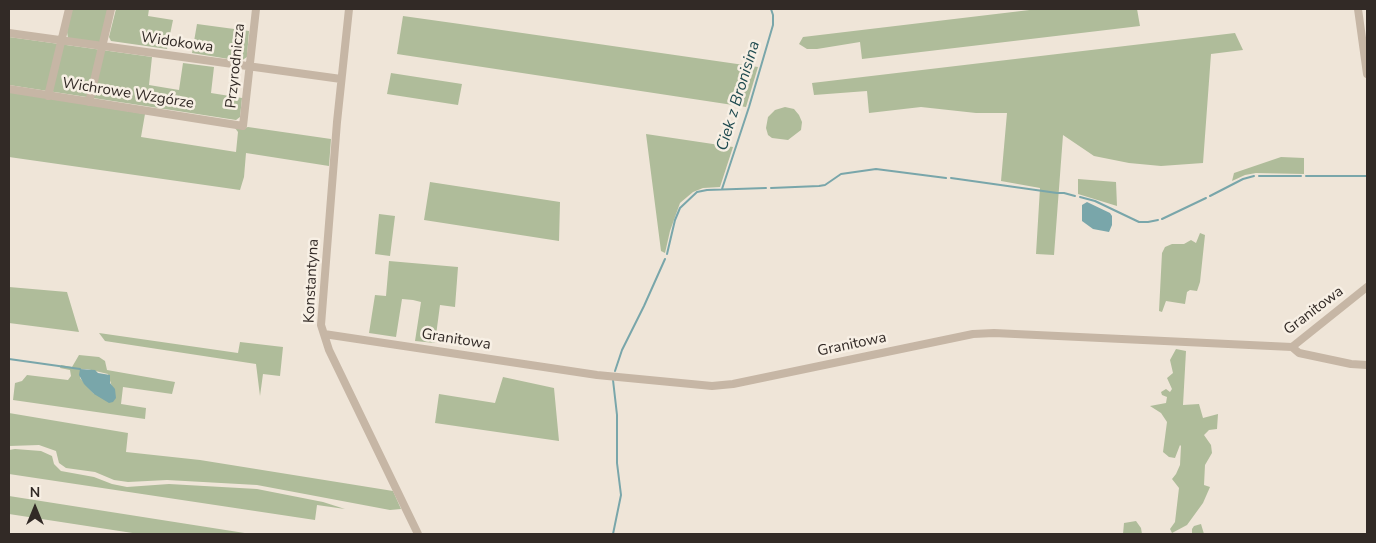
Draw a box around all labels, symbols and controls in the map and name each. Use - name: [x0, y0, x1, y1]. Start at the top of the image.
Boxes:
- street label: Przyrodnicza: [223, 23, 249, 109]
- street label: Widokowa: [140, 29, 214, 57]
- water label: Ciek z Bronisina: [713, 39, 765, 153]
- street label: Wichrowe Wzgórze: [61, 75, 195, 113]
- street label: Konstantyna: [301, 238, 323, 324]
- street label: Granitowa: [1281, 283, 1347, 339]
- street label: Granitowa: [420, 326, 492, 354]
- street label: Granitowa: [816, 329, 888, 361]
- north arrow: [10, 483, 60, 533]
- text: N: [30, 483, 40, 502]

